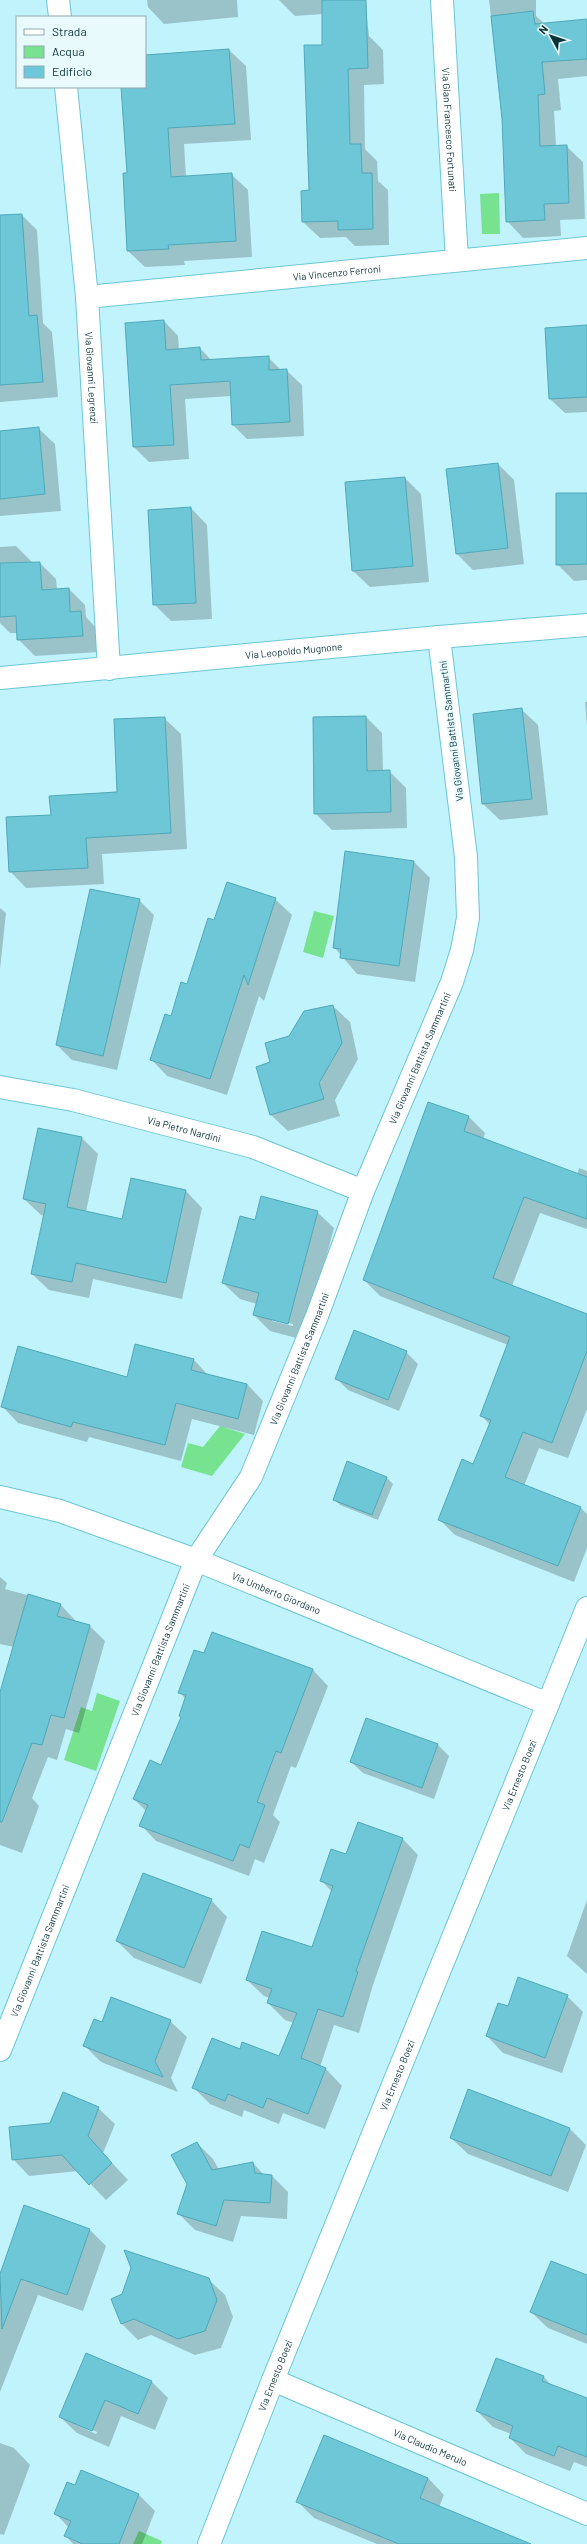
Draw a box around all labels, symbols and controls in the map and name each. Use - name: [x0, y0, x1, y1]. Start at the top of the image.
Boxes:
- legend: [16, 16, 146, 88]
- north arrow: [531, 16, 571, 56]
- text: N: [536, 22, 550, 36]
- text: Strada: [52, 24, 87, 38]
- text: Acqua: [52, 44, 85, 58]
- text: Edificio: [52, 64, 92, 78]
- street label: Via Gian Francesco Fortunati: [440, 67, 459, 192]
- street label: Via Vincenzo Ferroni: [292, 262, 381, 283]
- street label: Via Giovanni Legrenzi: [83, 331, 100, 424]
- street label: Via Leopoldo Mugnone: [245, 640, 343, 661]
- street label: Via Giovanni Battista Sammartini: [436, 660, 466, 802]
- street label: Via Giovanni Battista Sammartini: [386, 990, 453, 1126]
- street label: Via Pietro Nardini: [146, 1114, 222, 1144]
- street label: Via Giovanni Battista Sammartini: [267, 1291, 331, 1427]
- street label: Via Umberto Giordano: [230, 1569, 323, 1616]
- street label: Via Giovanni Battista Sammartini: [128, 1582, 192, 1718]
- street label: Via Ernesto Boezi: [499, 1738, 539, 1812]
- street label: Via Giovanni Battista Sammartini: [8, 1883, 72, 2019]
- street label: Via Ernesto Boezi: [377, 2038, 417, 2113]
- street label: Via Ernesto Boezi: [255, 2338, 295, 2413]
- street label: Via Claudio Merulo: [391, 2426, 469, 2468]

